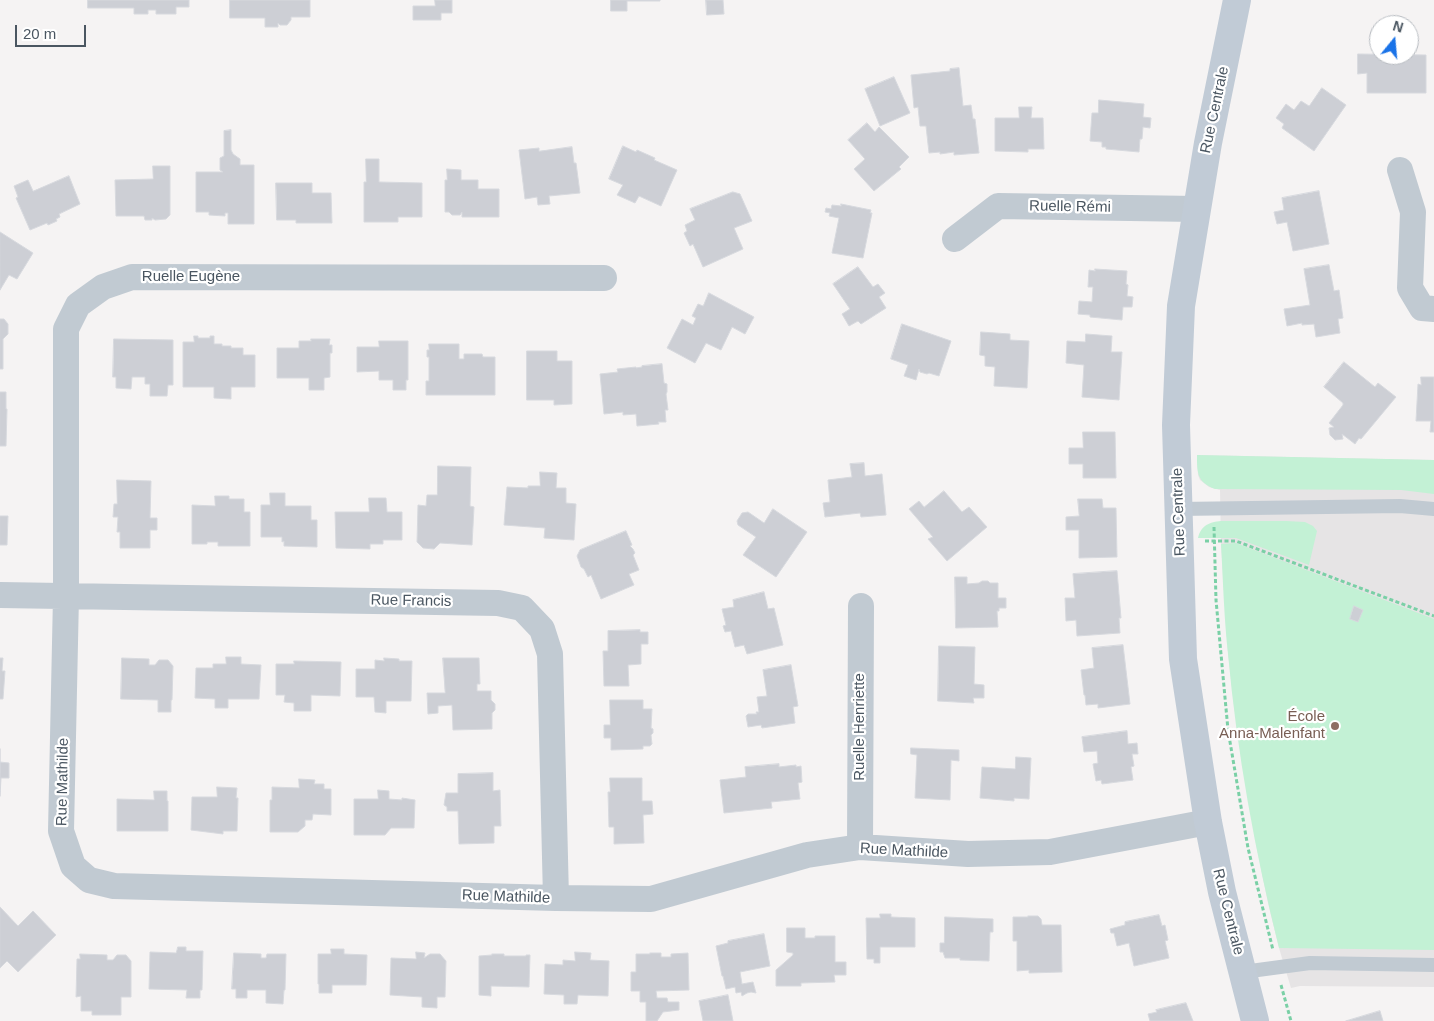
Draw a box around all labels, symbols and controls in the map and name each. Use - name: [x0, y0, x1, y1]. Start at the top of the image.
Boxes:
- scale bar: [18, 15, 89, 47]
- north arrow: [1369, 15, 1419, 65]
- text: N: [1391, 17, 1405, 36]
- text: 20 m: [23, 25, 56, 42]
- street label: Rue Centrale: [1197, 65, 1233, 155]
- street label: Ruelle Rémi: [1029, 197, 1111, 217]
- street label: Ruelle Eugène: [142, 268, 240, 286]
- street label: Rue Centrale: [1168, 468, 1190, 556]
- street label: Rue Francis: [370, 591, 452, 611]
- street label: Ruelle Henriette: [851, 673, 869, 781]
- place label: École Anna-Malenfant: [1219, 708, 1325, 743]
- marker: École Anna-Malenfant: [1329, 720, 1341, 732]
- street label: Rue Mathilde: [53, 738, 73, 826]
- street label: Rue Mathilde: [859, 840, 949, 862]
- street label: Rue Centrale: [1209, 867, 1247, 957]
- street label: Rue Mathilde: [462, 886, 550, 908]

